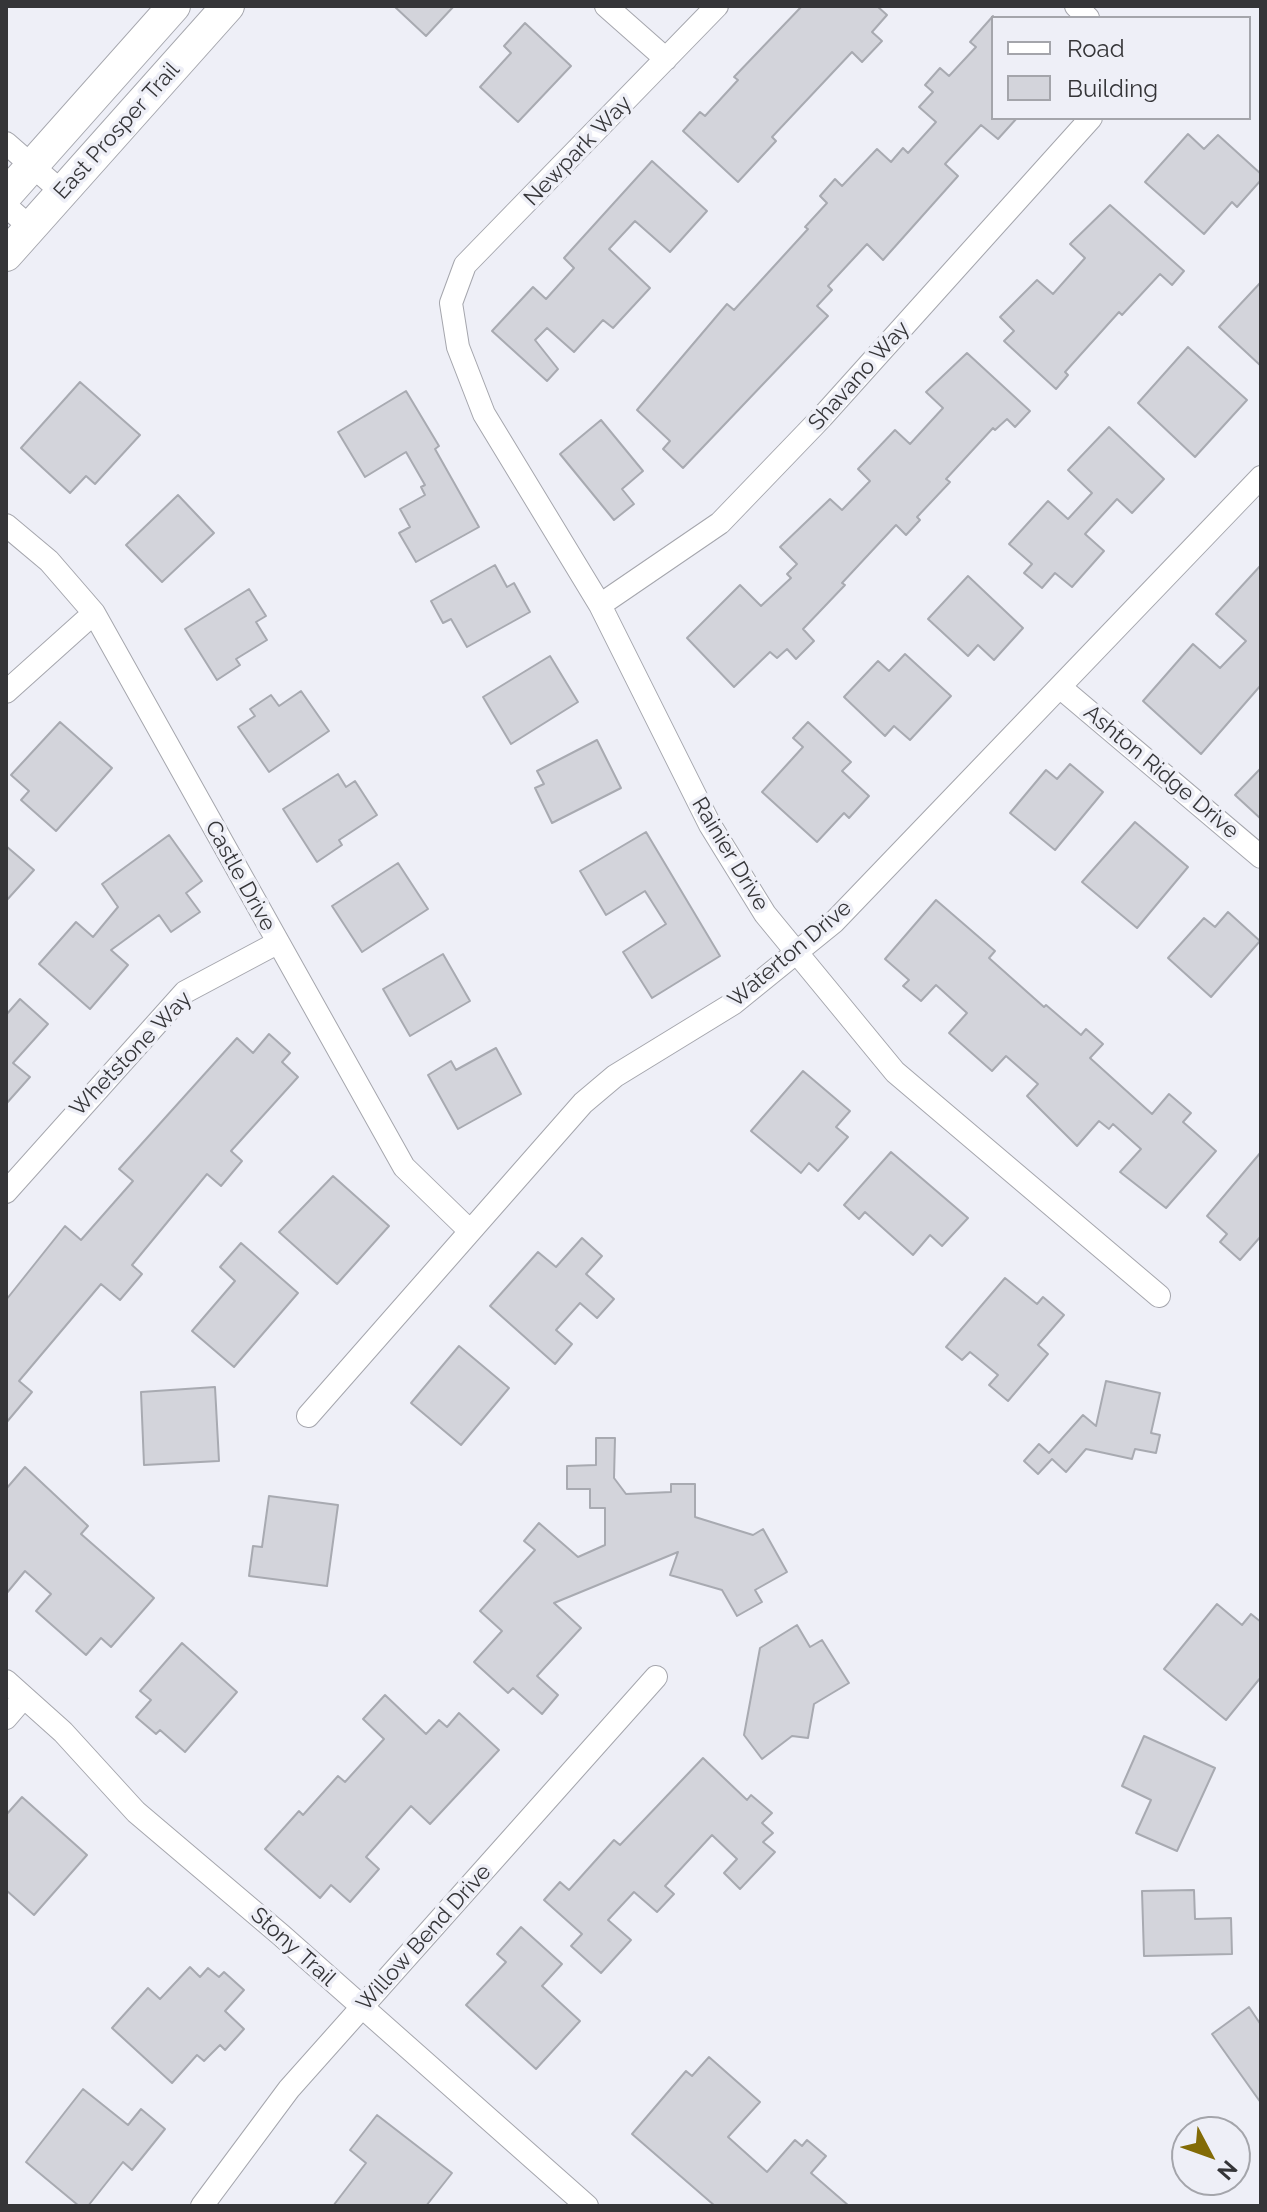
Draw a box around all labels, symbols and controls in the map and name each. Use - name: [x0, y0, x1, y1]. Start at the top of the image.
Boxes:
- legend: [991, 16, 1251, 120]
- text: Road: [1067, 34, 1125, 63]
- street label: East Prosper Trail: [49, 57, 185, 205]
- text: Building: [1067, 74, 1158, 103]
- street label: Newpark Way: [519, 90, 637, 212]
- street label: Shavano Way: [803, 316, 915, 436]
- street label: Ashton Ridge Drive: [1078, 700, 1244, 844]
- street label: Rainier Drive: [686, 793, 774, 915]
- street label: Castle Drive: [199, 816, 281, 936]
- street label: Waterton Drive: [723, 895, 857, 1013]
- street label: Whetstone Way: [65, 986, 197, 1122]
- street label: Willow Bend Drive: [351, 1859, 497, 2017]
- street label: Stony Trail: [245, 1902, 341, 1992]
- north arrow: [1171, 2116, 1251, 2196]
- text: N: [1212, 2156, 1243, 2185]

